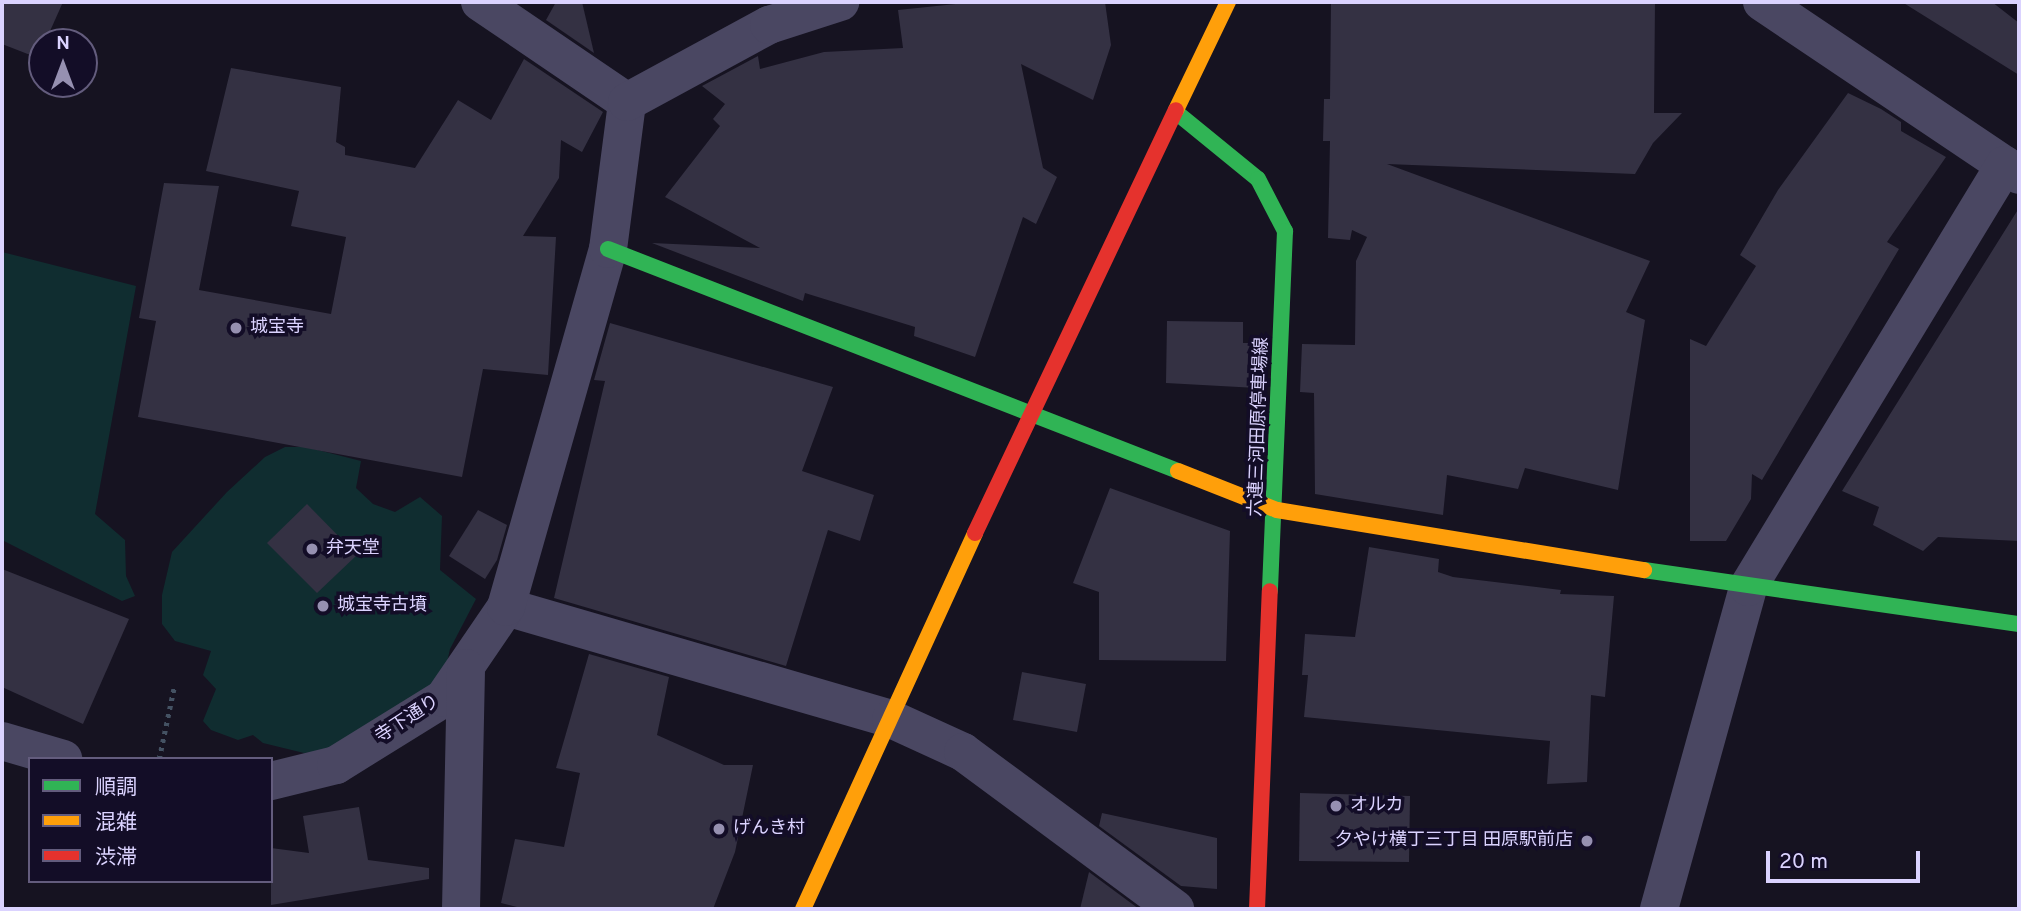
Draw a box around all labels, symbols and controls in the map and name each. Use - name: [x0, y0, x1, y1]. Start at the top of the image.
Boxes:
- north arrow: [28, 28, 98, 98]
- text: N: [56, 32, 70, 56]
- place label: 城宝寺: [250, 317, 304, 339]
- marker: 城宝寺: [228, 320, 244, 336]
- street label: 六連三河田原停車場線: [1246, 337, 1274, 517]
- place label: 弁天堂: [326, 538, 380, 560]
- marker: 弁天堂: [304, 541, 320, 557]
- place label: 城宝寺古墳: [337, 595, 427, 617]
- marker: 城宝寺古墳: [315, 598, 331, 614]
- street label: 寺下通り: [372, 691, 444, 749]
- legend: [28, 757, 273, 883]
- text: 順調: [95, 775, 137, 802]
- place label: オルカ: [1350, 795, 1404, 817]
- marker: オルカ: [1328, 798, 1344, 814]
- text: 混雑: [95, 810, 137, 837]
- place label: げんき村: [733, 818, 805, 840]
- marker: げんき村: [711, 821, 727, 837]
- place label: 夕やけ横丁三丁目 田原駅前店: [1335, 830, 1573, 852]
- marker: 夕やけ横丁三丁目 田原駅前店: [1579, 833, 1595, 849]
- scale bar: [1769, 838, 1923, 882]
- text: 渋滞: [95, 845, 137, 872]
- text: 20 m: [1779, 849, 1828, 876]

